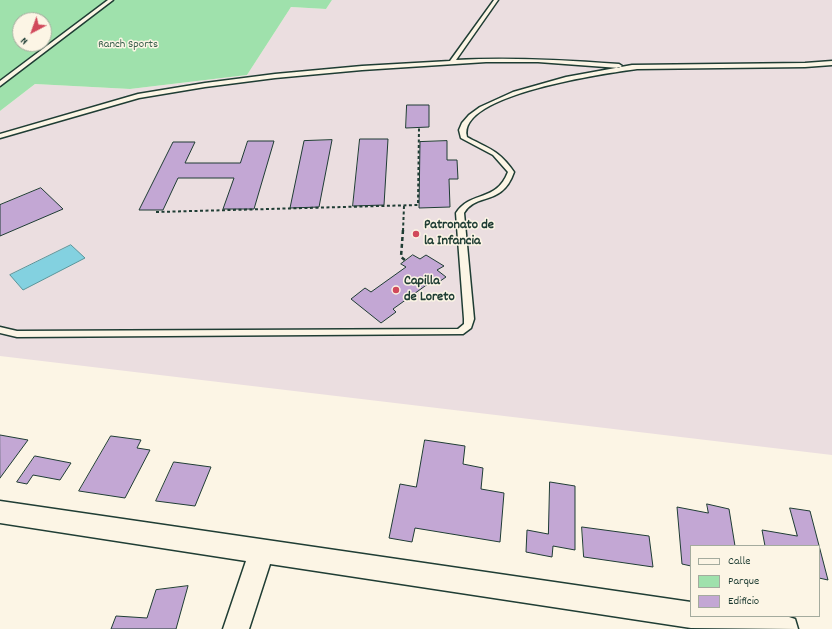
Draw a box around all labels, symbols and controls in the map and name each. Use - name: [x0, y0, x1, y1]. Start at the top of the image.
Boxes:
- north arrow: [12, 12, 52, 52]
- text: N: [17, 32, 32, 48]
- park label: Ranch Sports: [98, 38, 158, 52]
- place label: Patronato de la Infancia: [424, 218, 494, 250]
- marker: Patronato de la Infancia: [411, 229, 421, 239]
- place label: Capilla de Loreto: [404, 274, 455, 306]
- marker: Capilla de Loreto: [391, 285, 401, 295]
- legend: [690, 545, 820, 617]
- text: Calle: [728, 553, 751, 570]
- text: Parque: [728, 573, 759, 590]
- text: Edificio: [728, 593, 759, 610]

